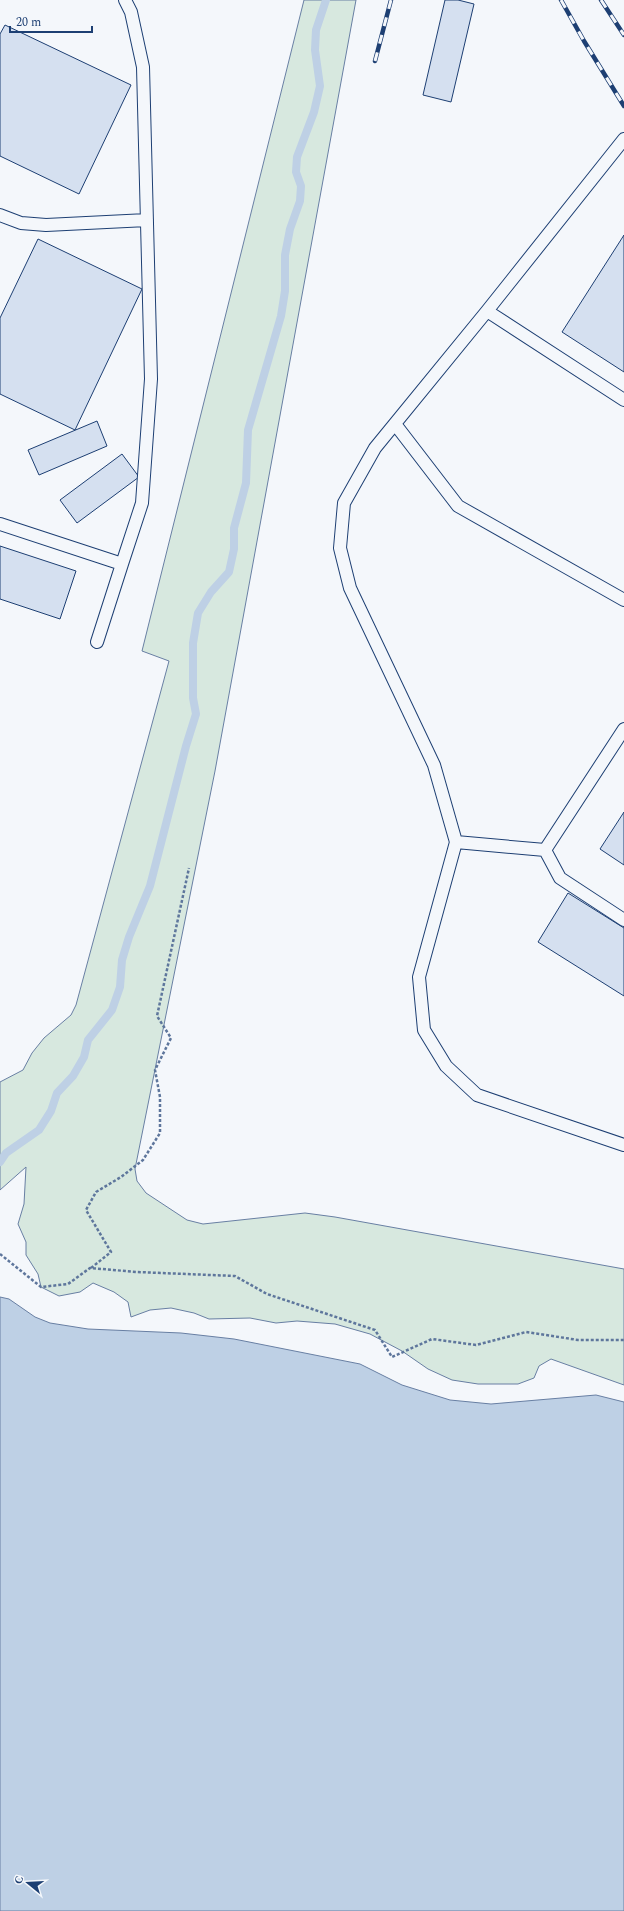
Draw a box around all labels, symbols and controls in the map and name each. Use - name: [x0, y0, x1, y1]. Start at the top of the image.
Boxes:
- scale bar: [10, 8, 92, 34]
- text: 20 m: [16, 13, 41, 32]
- north arrow: [8, 1863, 48, 1903]
- text: С: [10, 1874, 28, 1886]

